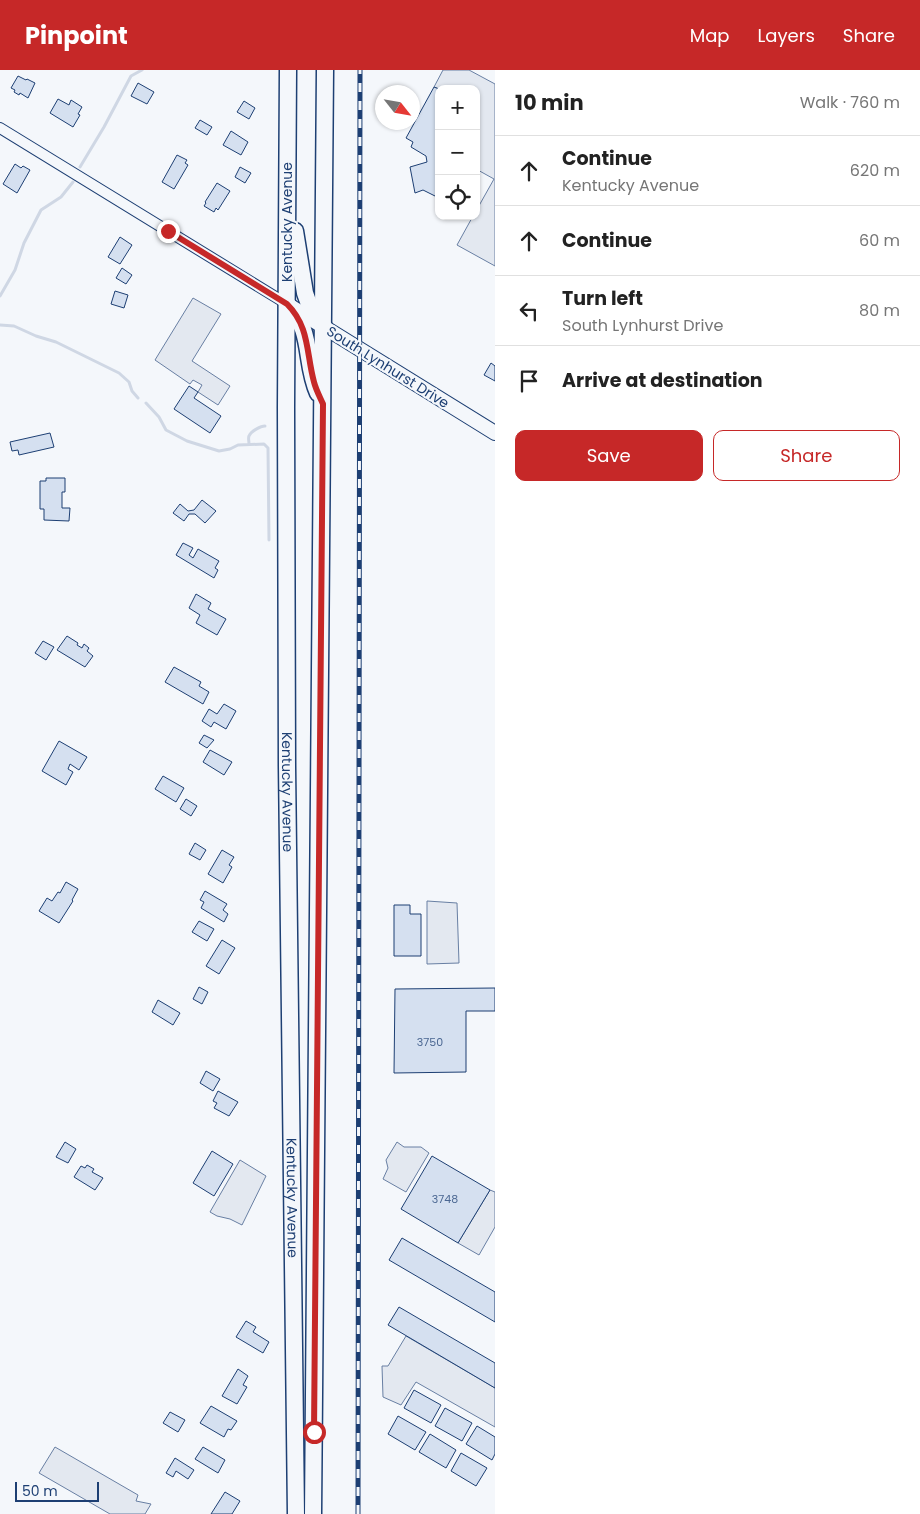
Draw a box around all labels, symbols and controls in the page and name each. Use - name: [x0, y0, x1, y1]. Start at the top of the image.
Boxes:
- text: Pinpoint: [25, 19, 128, 52]
- text: Map: [690, 23, 730, 48]
- text: Layers: [758, 23, 815, 48]
- text: Share: [843, 23, 895, 48]
- north arrow: [375, 85, 420, 130]
- map controls: [435, 85, 480, 220]
- button: +: [435, 85, 480, 130]
- text: 10 min: [515, 88, 584, 117]
- text: Walk · 760 m: [800, 91, 900, 114]
- button: −: [435, 130, 480, 175]
- text: Continue: [562, 145, 652, 172]
- icon: ahead: [515, 157, 543, 185]
- text: 620 m: [850, 159, 900, 182]
- street label: Kentucky Avenue: [277, 162, 297, 282]
- text: Kentucky Avenue: [562, 174, 699, 197]
- button: locate: [435, 175, 480, 220]
- route end: [157, 220, 180, 243]
- icon: ahead: [515, 227, 543, 255]
- text: Continue: [562, 227, 652, 254]
- text: 60 m: [859, 229, 900, 252]
- text: Turn left: [562, 285, 643, 312]
- icon: left: [515, 297, 543, 325]
- text: 80 m: [859, 299, 900, 322]
- text: South Lynhurst Drive: [562, 314, 723, 337]
- street label: South Lynhurst Drive: [323, 321, 453, 413]
- icon: arrive: [515, 367, 543, 395]
- text: Arrive at destination: [562, 367, 763, 394]
- button: Save: [515, 430, 703, 481]
- button: Share: [713, 430, 900, 481]
- street label: Kentucky Avenue: [277, 732, 298, 852]
- house number: 3750: [417, 1034, 443, 1050]
- street label: Kentucky Avenue: [281, 1138, 303, 1258]
- house number: 3748: [432, 1191, 458, 1207]
- route start: [303, 1421, 326, 1444]
- scale bar: [15, 1479, 99, 1502]
- text: 50 m: [22, 1481, 58, 1501]

